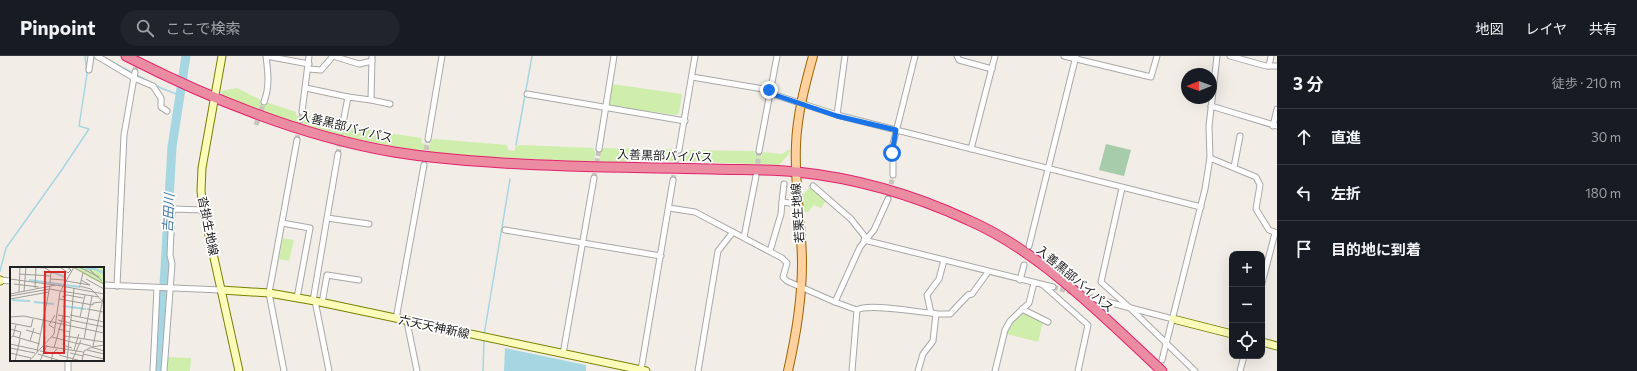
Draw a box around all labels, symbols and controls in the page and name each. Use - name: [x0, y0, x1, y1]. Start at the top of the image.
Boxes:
- search box: [120, 10, 400, 46]
- text: Pinpoint: [20, 16, 96, 39]
- icon: search: [134, 17, 156, 39]
- text: ここで検索: [166, 19, 241, 37]
- text: 地図: [1475, 20, 1503, 37]
- text: レイヤ: [1525, 20, 1567, 37]
- text: 共有: [1589, 20, 1617, 37]
- north arrow: [1181, 68, 1217, 104]
- text: 3 分: [1293, 73, 1323, 94]
- text: 徒歩 · 210 m: [1552, 75, 1621, 91]
- route end: [760, 81, 778, 99]
- street label: 入善黒部バイパス: [298, 108, 394, 144]
- icon: ahead: [1293, 126, 1315, 148]
- text: 直進: [1331, 128, 1361, 146]
- text: 30 m: [1591, 129, 1621, 145]
- route start: [883, 144, 901, 162]
- street label: 入善黒部バイパス: [617, 146, 713, 164]
- icon: left: [1293, 182, 1315, 204]
- street label: 若栗生地線: [788, 183, 806, 243]
- text: 左折: [1331, 184, 1361, 202]
- text: 180 m: [1585, 185, 1621, 201]
- water label: 吉田川: [159, 191, 177, 233]
- street label: 沓掛生地線: [196, 195, 222, 257]
- icon: arrive: [1293, 238, 1315, 260]
- text: 目的地に到着: [1331, 240, 1421, 258]
- street label: 入善黒部バイパス: [1034, 242, 1117, 314]
- map controls: [1229, 251, 1265, 359]
- button: +: [1229, 251, 1265, 287]
- inset map: [10, 267, 104, 361]
- button: −: [1229, 287, 1265, 323]
- street label: 六天天神新線: [398, 312, 471, 340]
- button: locate: [1229, 323, 1265, 359]

